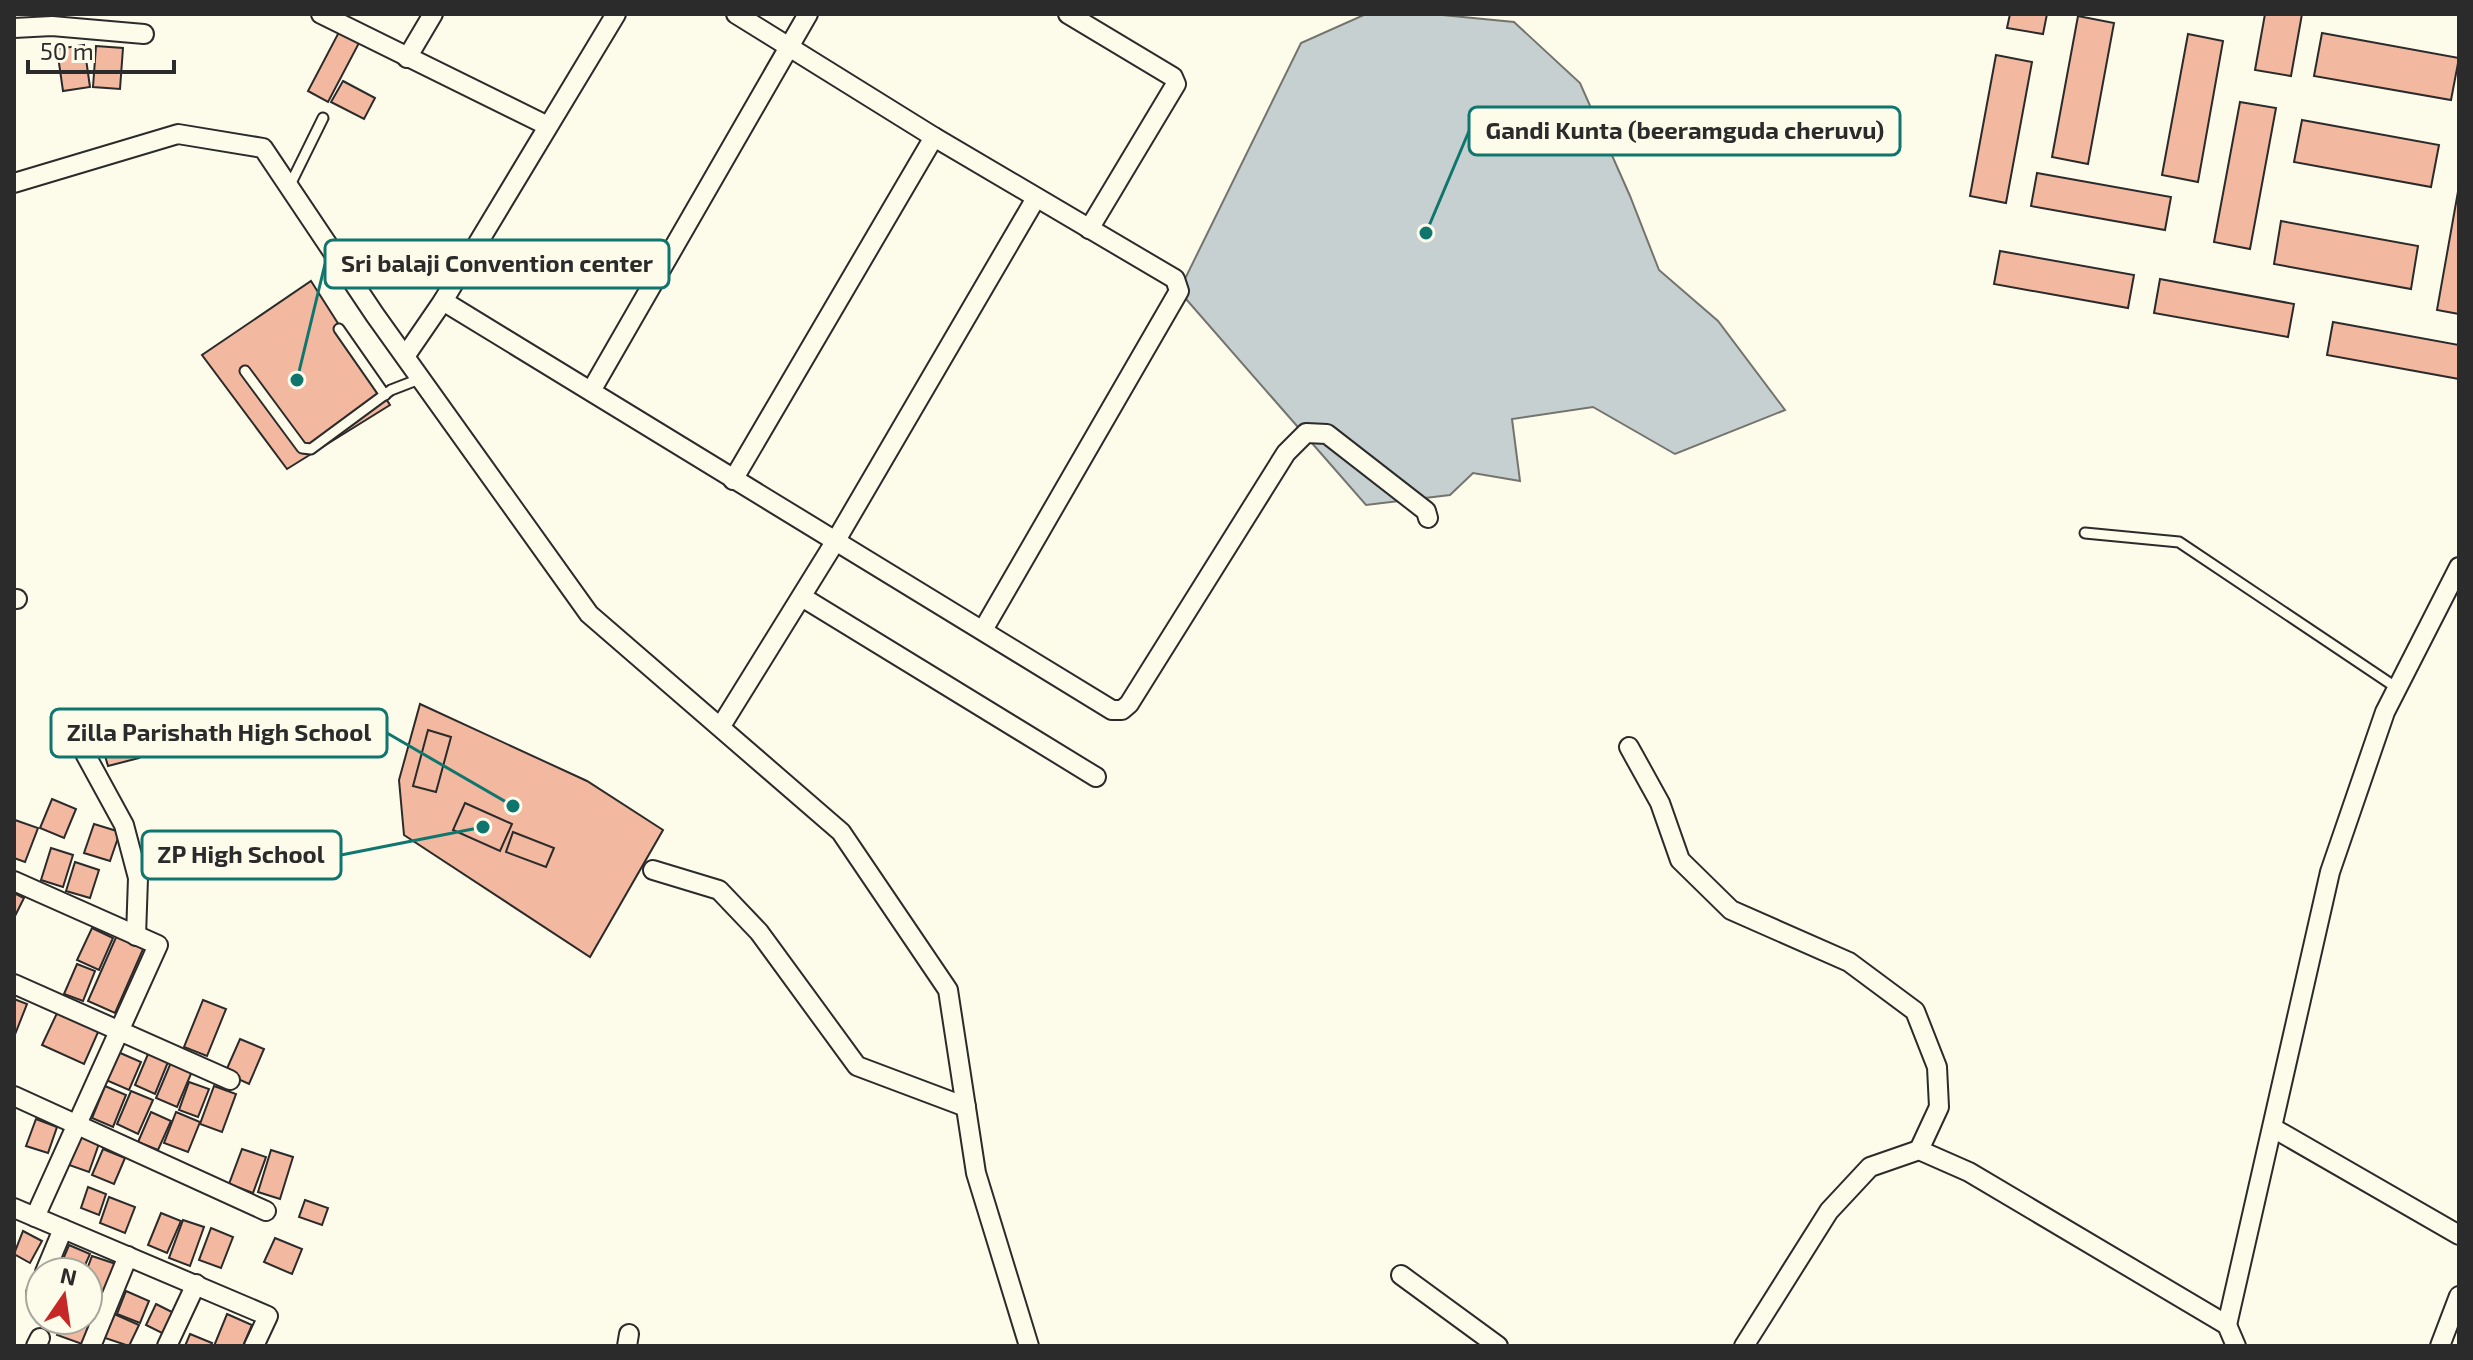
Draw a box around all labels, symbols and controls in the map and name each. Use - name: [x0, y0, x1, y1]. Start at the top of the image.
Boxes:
- scale bar: [28, 24, 174, 74]
- text: 50 m: [40, 36, 94, 65]
- callout: Gandi Kunta (beeramguda cheruvu): [1469, 107, 1900, 155]
- text: Gandi Kunta (beeramguda cheruvu): [1486, 115, 1884, 144]
- callout: Sri balaji Convention center: [325, 240, 669, 288]
- text: Sri balaji Convention center: [341, 248, 654, 277]
- callout: Zilla Parishath High School: [51, 709, 387, 757]
- text: Zilla Parishath High School: [67, 717, 371, 746]
- callout: ZP High School: [142, 831, 341, 879]
- text: ZP High School: [157, 839, 325, 868]
- north arrow: [24, 1256, 104, 1336]
- text: N: [58, 1261, 79, 1290]

